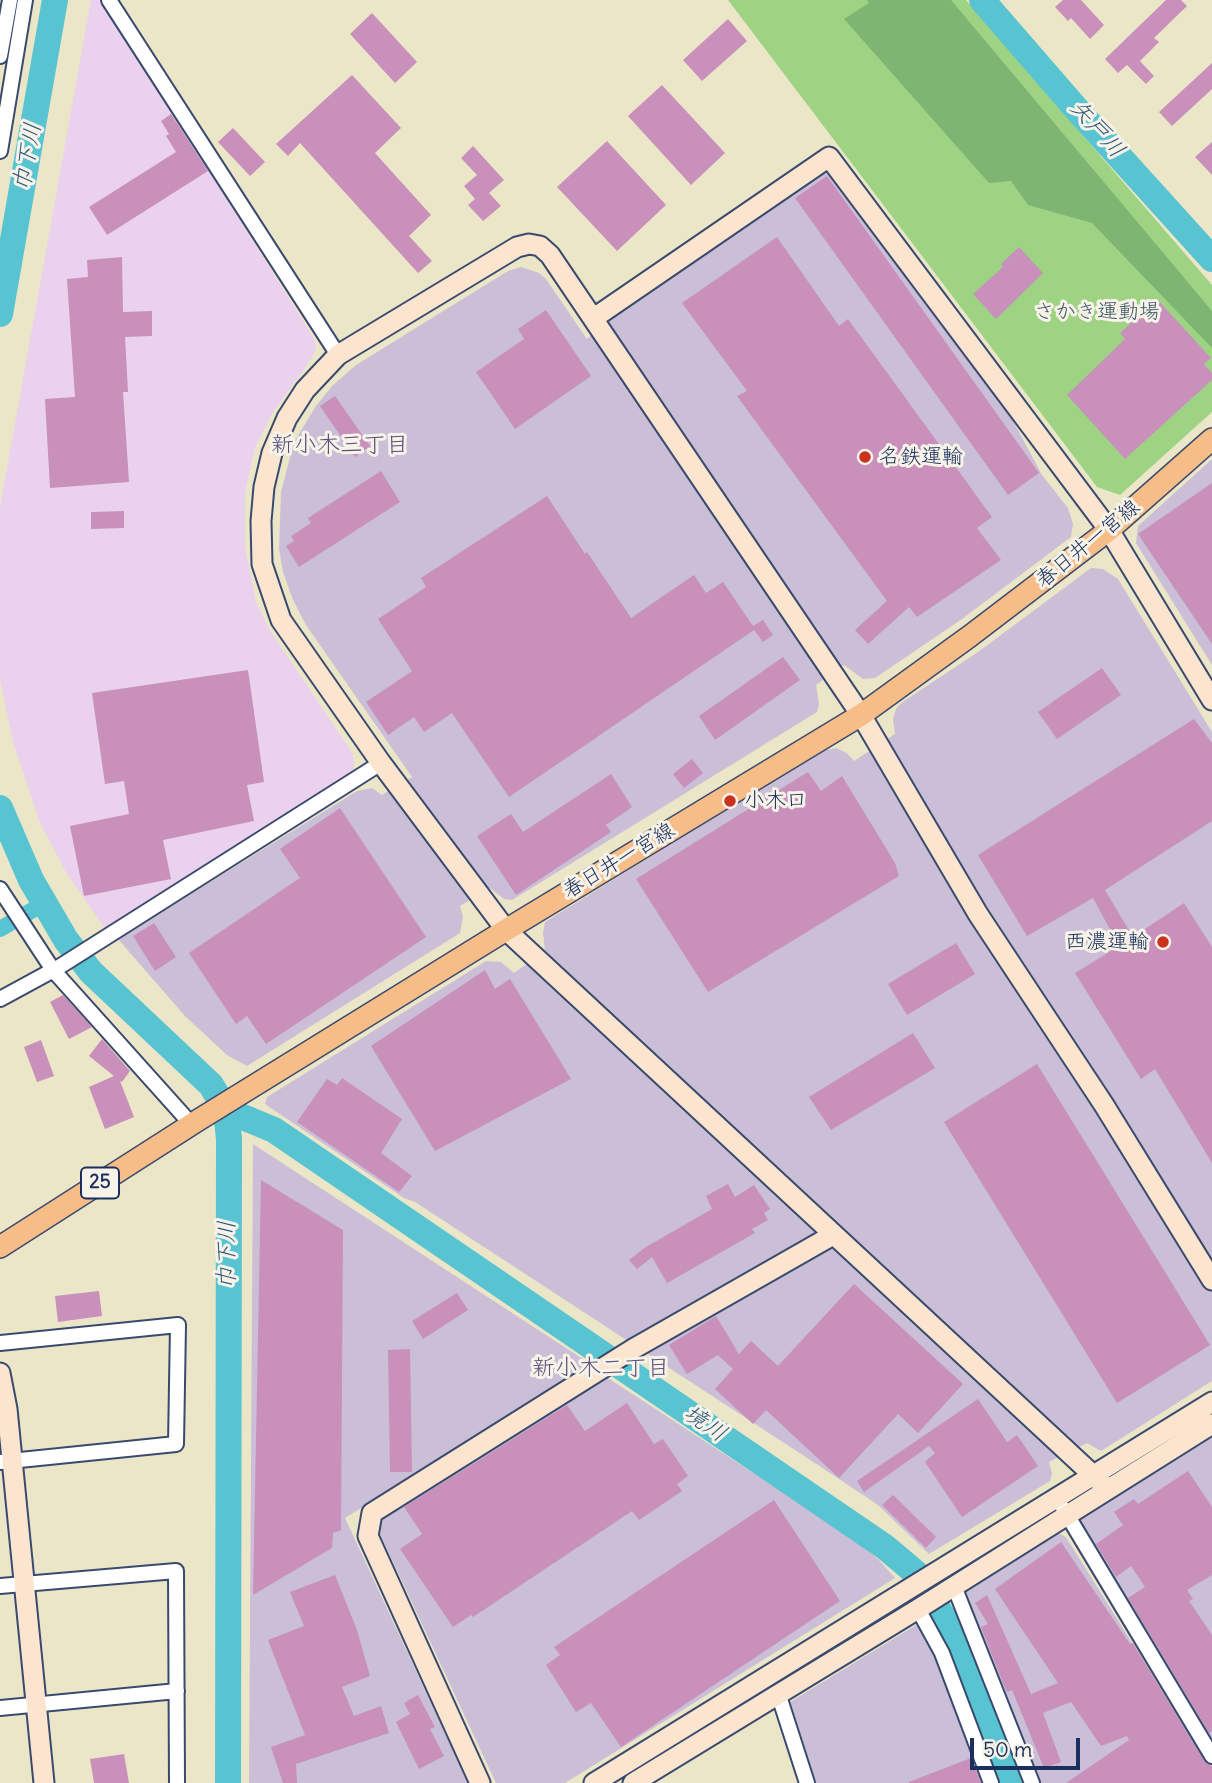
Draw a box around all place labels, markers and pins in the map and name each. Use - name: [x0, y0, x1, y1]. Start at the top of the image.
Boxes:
- place label: 名鉄運輸: [879, 444, 963, 470]
- marker: 名鉄運輸: [857, 449, 873, 465]
- place label: 小木口: [744, 788, 807, 814]
- marker: 小木口: [722, 793, 738, 809]
- place label: 西濃運輸: [1065, 929, 1149, 955]
- marker: 西濃運輸: [1155, 934, 1171, 950]

